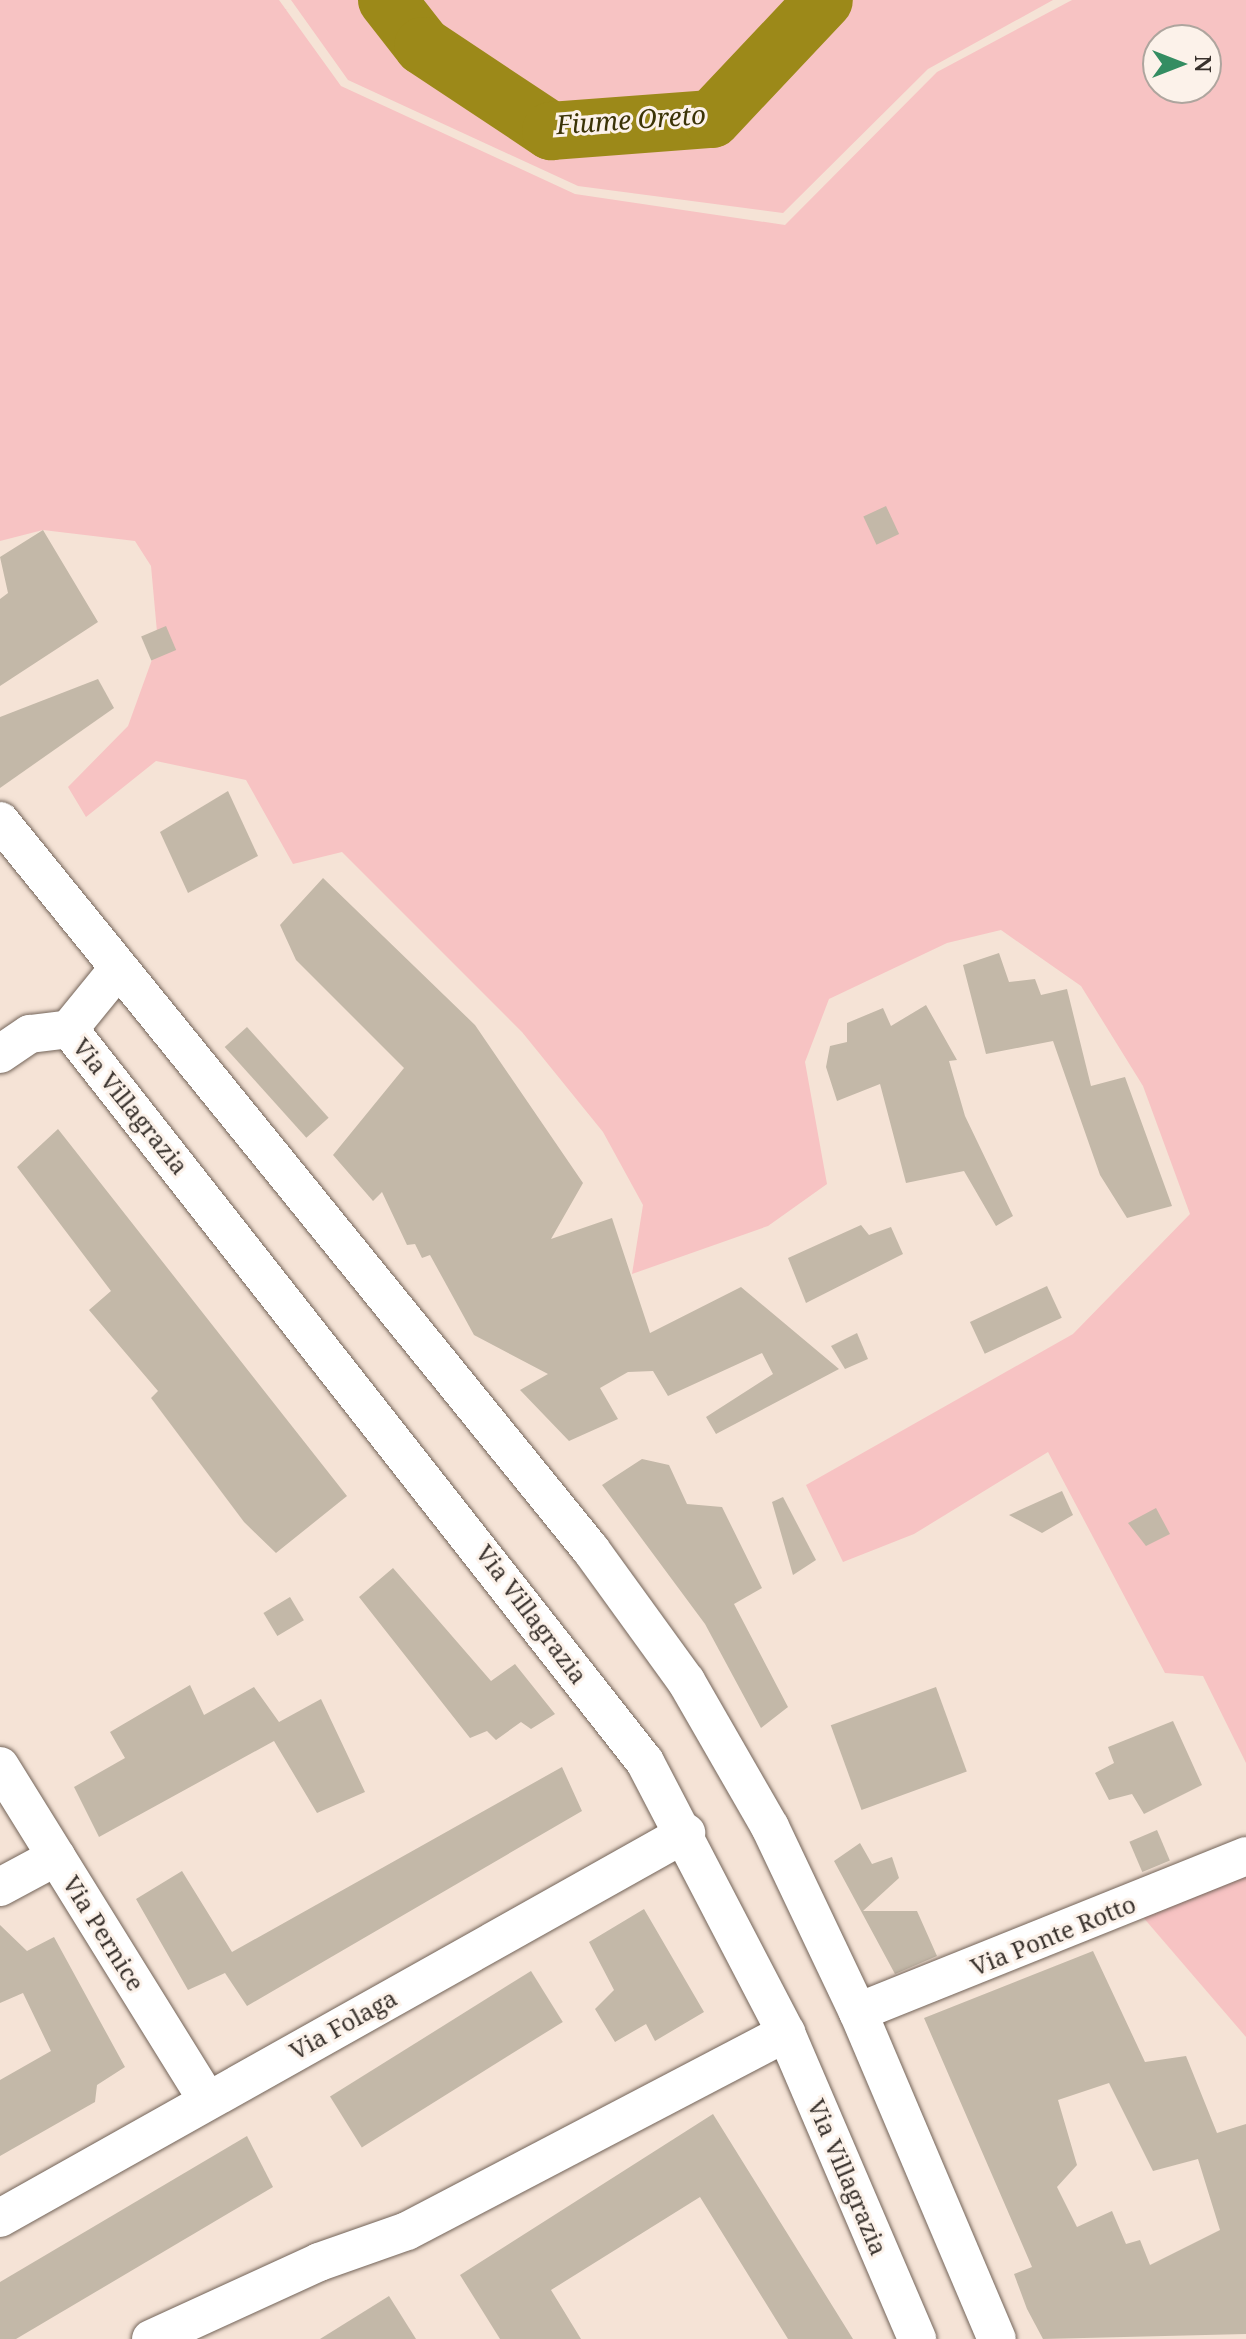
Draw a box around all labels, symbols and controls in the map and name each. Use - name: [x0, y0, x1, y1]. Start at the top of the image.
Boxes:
- north arrow: [1142, 24, 1222, 104]
- text: N: [1189, 55, 1219, 73]
- water label: Fiume Oreto: [555, 99, 707, 141]
- street label: Via Villagrazia: [67, 1032, 195, 1180]
- street label: Via Villagrazia: [470, 1539, 594, 1689]
- street label: Via Pernice: [57, 1870, 151, 1996]
- street label: Via Ponte Rotto: [966, 1889, 1140, 1981]
- street label: Via Folaga: [284, 1983, 402, 2065]
- street label: Via Villagrazia: [802, 2095, 894, 2259]

